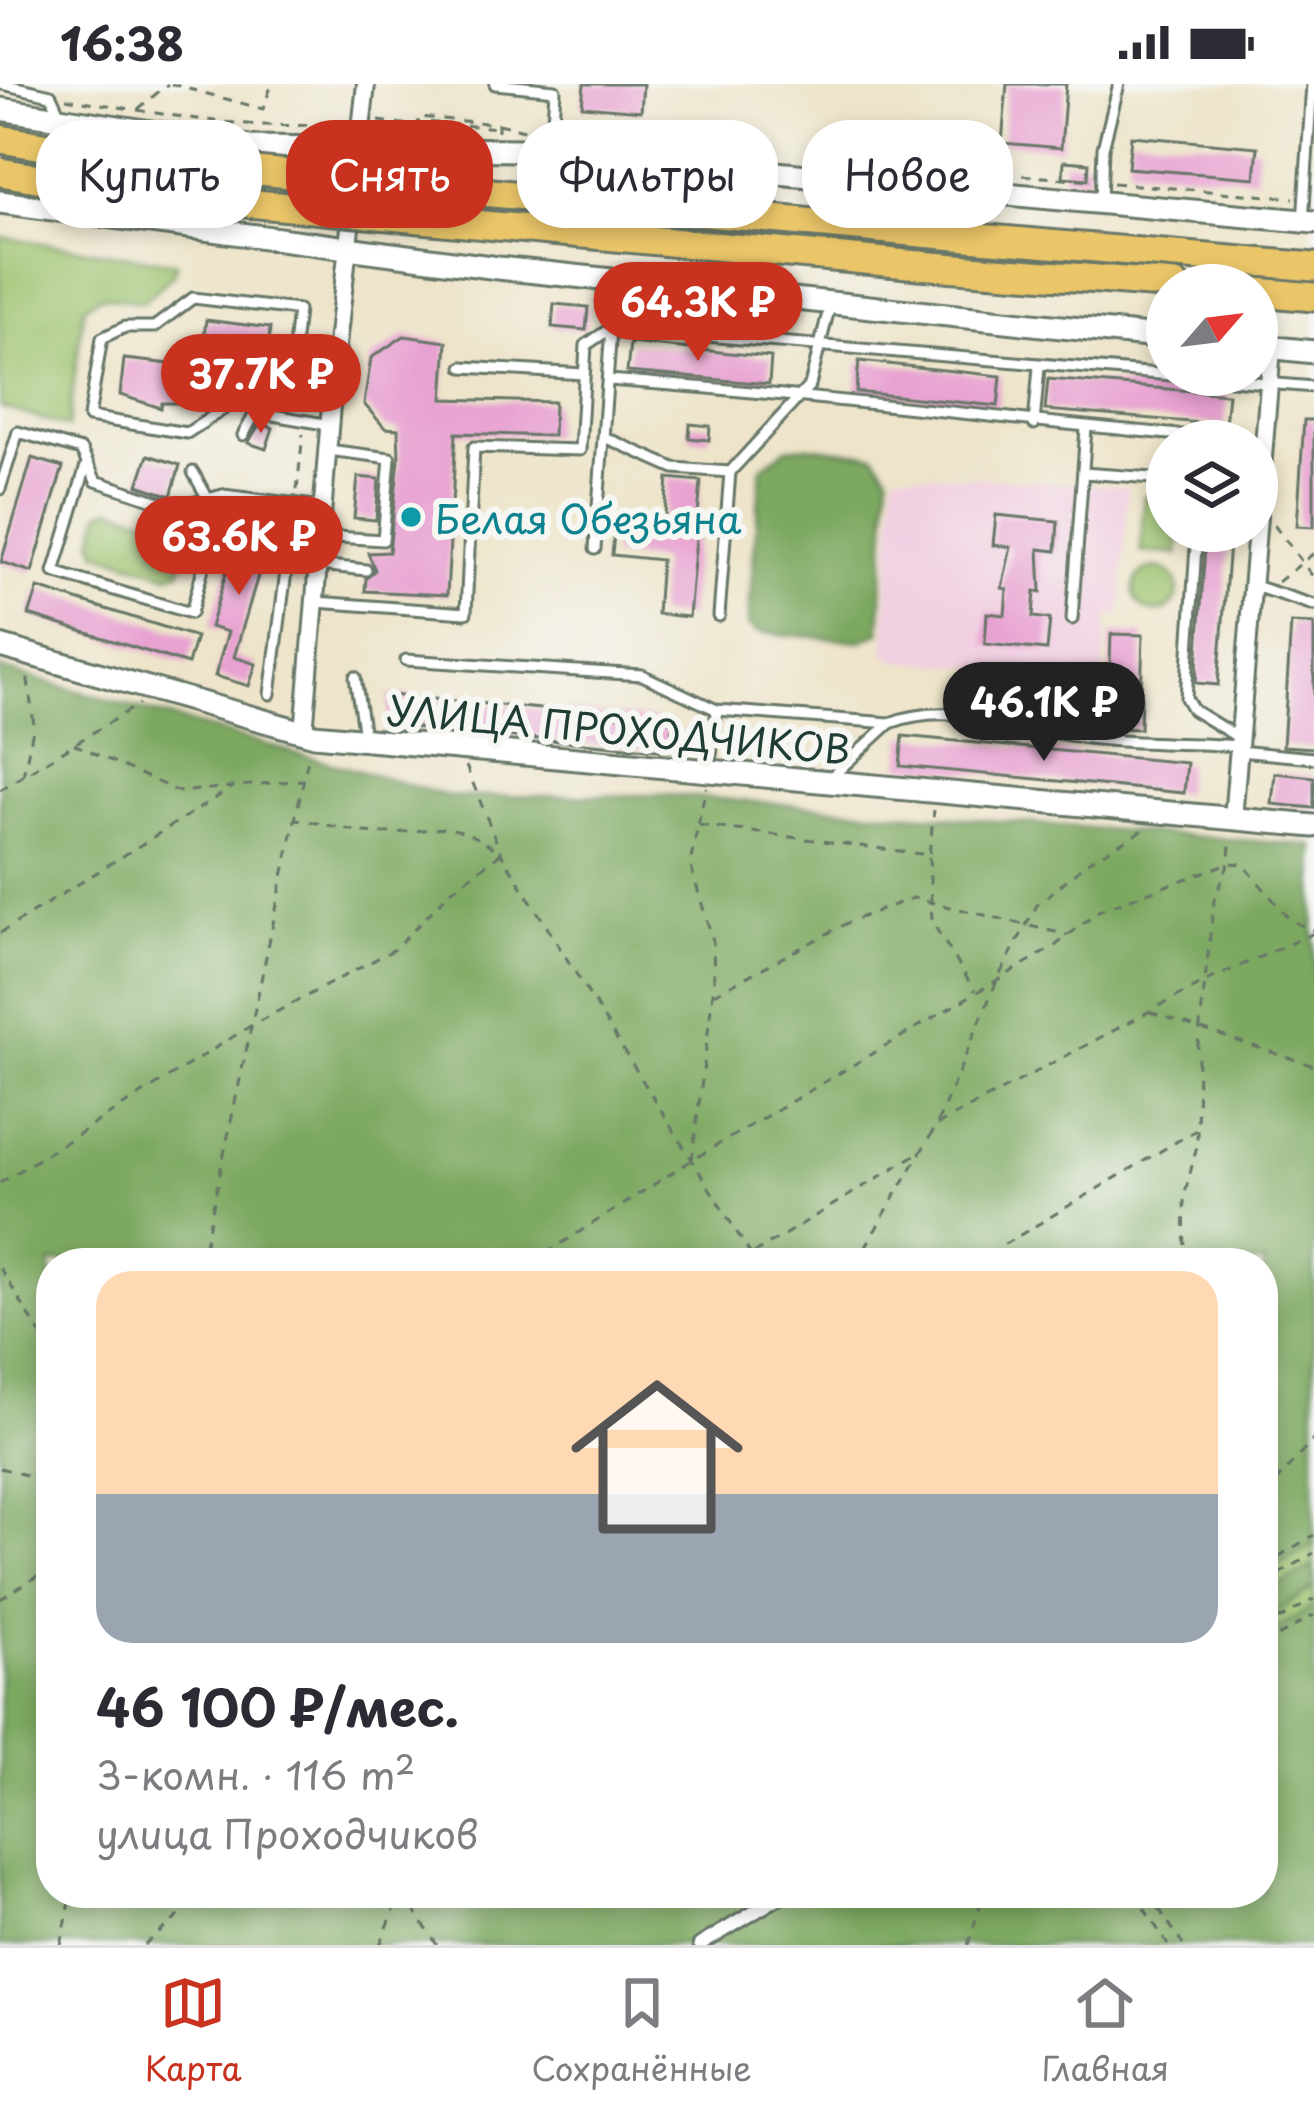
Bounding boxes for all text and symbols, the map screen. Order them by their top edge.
text: 16:38 [60,8,184,76]
chip: Купить [36,120,262,228]
chip: Снять [286,120,493,228]
chip: Фильтры [517,120,778,228]
chip: Новое [802,120,1013,228]
pin: 64.3K ₽ [587,262,809,364]
north arrow [1146,264,1278,396]
map controls [1146,264,1278,552]
text: 64.3K ₽ [621,271,776,330]
pin: 37.7K ₽ [150,334,372,436]
text: 37.7K ₽ [188,343,334,402]
button: layers [1146,420,1278,552]
place label: Белая Обезьяна [435,488,742,547]
pin: 63.6K ₽ [128,496,350,598]
marker: Белая Обезьяна [398,504,424,530]
text: 63.6K ₽ [162,505,316,564]
pin: 46.1K ₽ [933,662,1155,764]
text: 46.1K ₽ [970,671,1118,730]
street label: УЛИЦА ПРОХОДЧИКОВ [385,678,853,778]
icon: home [549,1349,765,1565]
text: 46 100 ₽/мес. [96,1667,459,1744]
text: 3-комн. · 116 m² [96,1744,415,1803]
text: улица Проходчиков [96,1803,478,1862]
tab: Карта [145,1970,242,2092]
tab: Сохранённые [531,1970,752,2092]
tab: Главная [1041,1970,1169,2092]

